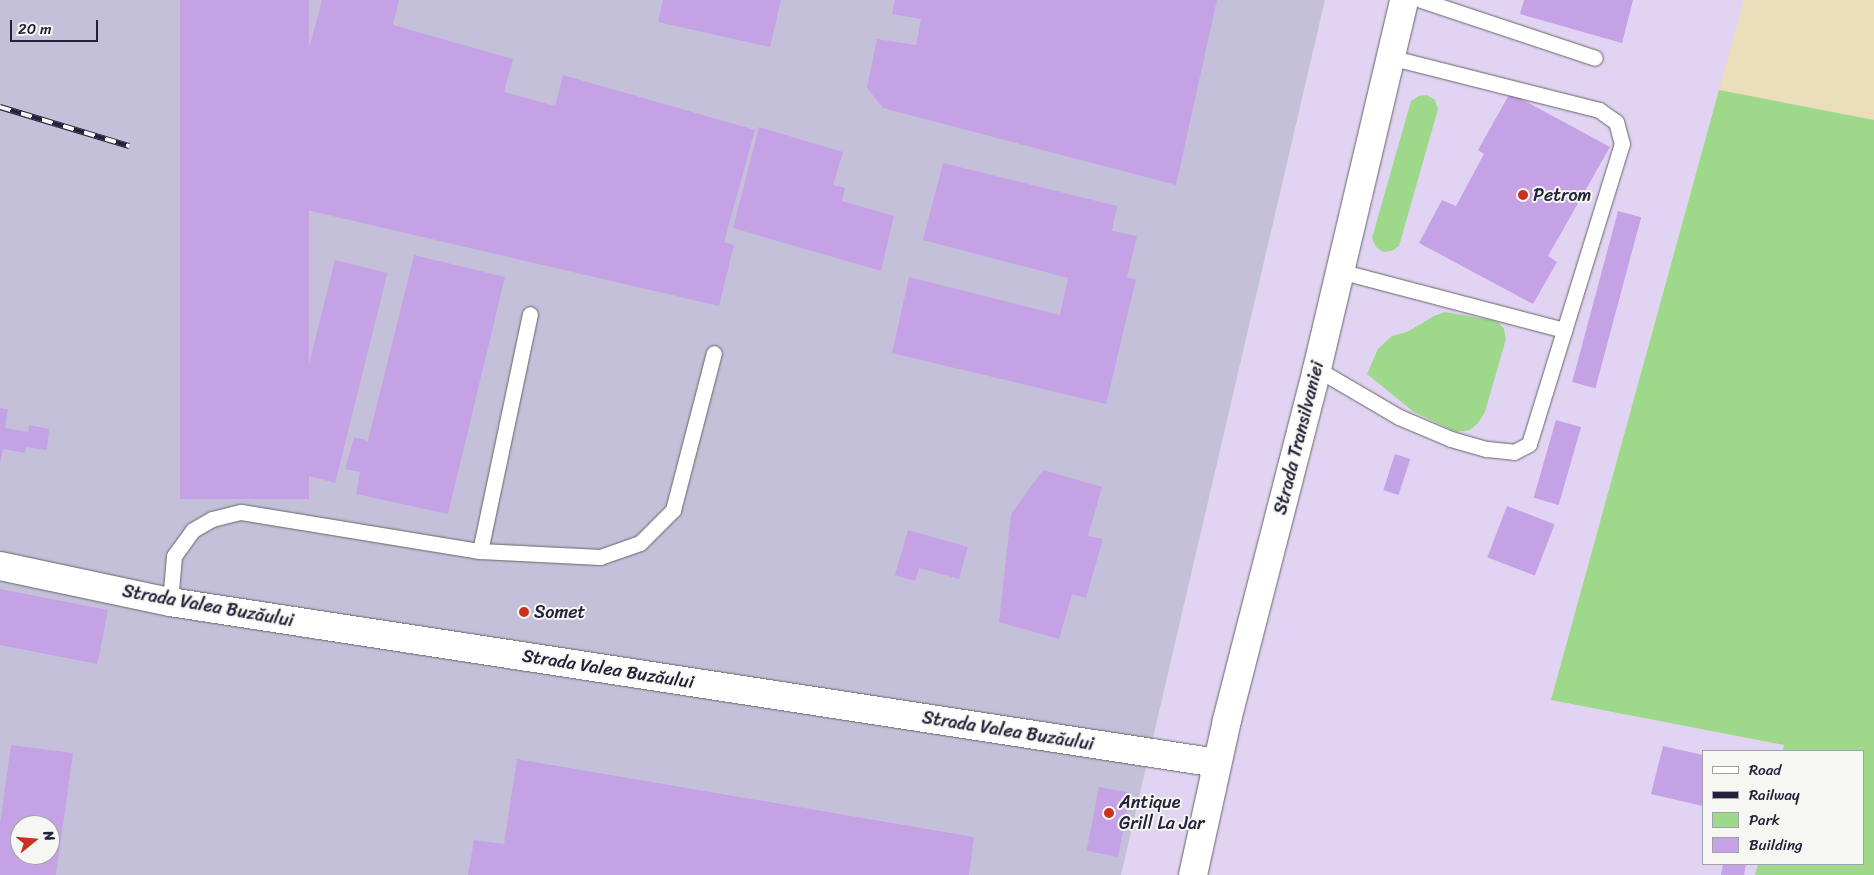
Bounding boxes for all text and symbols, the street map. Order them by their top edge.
scale bar [12,10,100,42]
text: 20 m [18,16,52,42]
place label: Petrom [1533,184,1591,206]
marker: Petrom [1517,189,1529,201]
street label: Strada Transilvaniei [1270,359,1328,517]
street label: Strada Valea Buzăului [121,580,295,632]
place label: Somet [534,601,585,623]
marker: Somet [518,606,530,618]
street label: Strada Valea Buzăului [521,645,695,693]
street label: Strada Valea Buzăului [921,707,1095,755]
legend [1702,750,1864,865]
text: Road [1749,757,1781,783]
text: Railway [1749,782,1800,808]
place label: Antique Grill La Jar [1119,792,1204,834]
marker: Antique Grill La Jar [1103,807,1115,819]
text: Park [1749,807,1780,833]
north arrow [10,815,60,865]
text: N [35,827,62,844]
text: Building [1749,832,1803,858]

